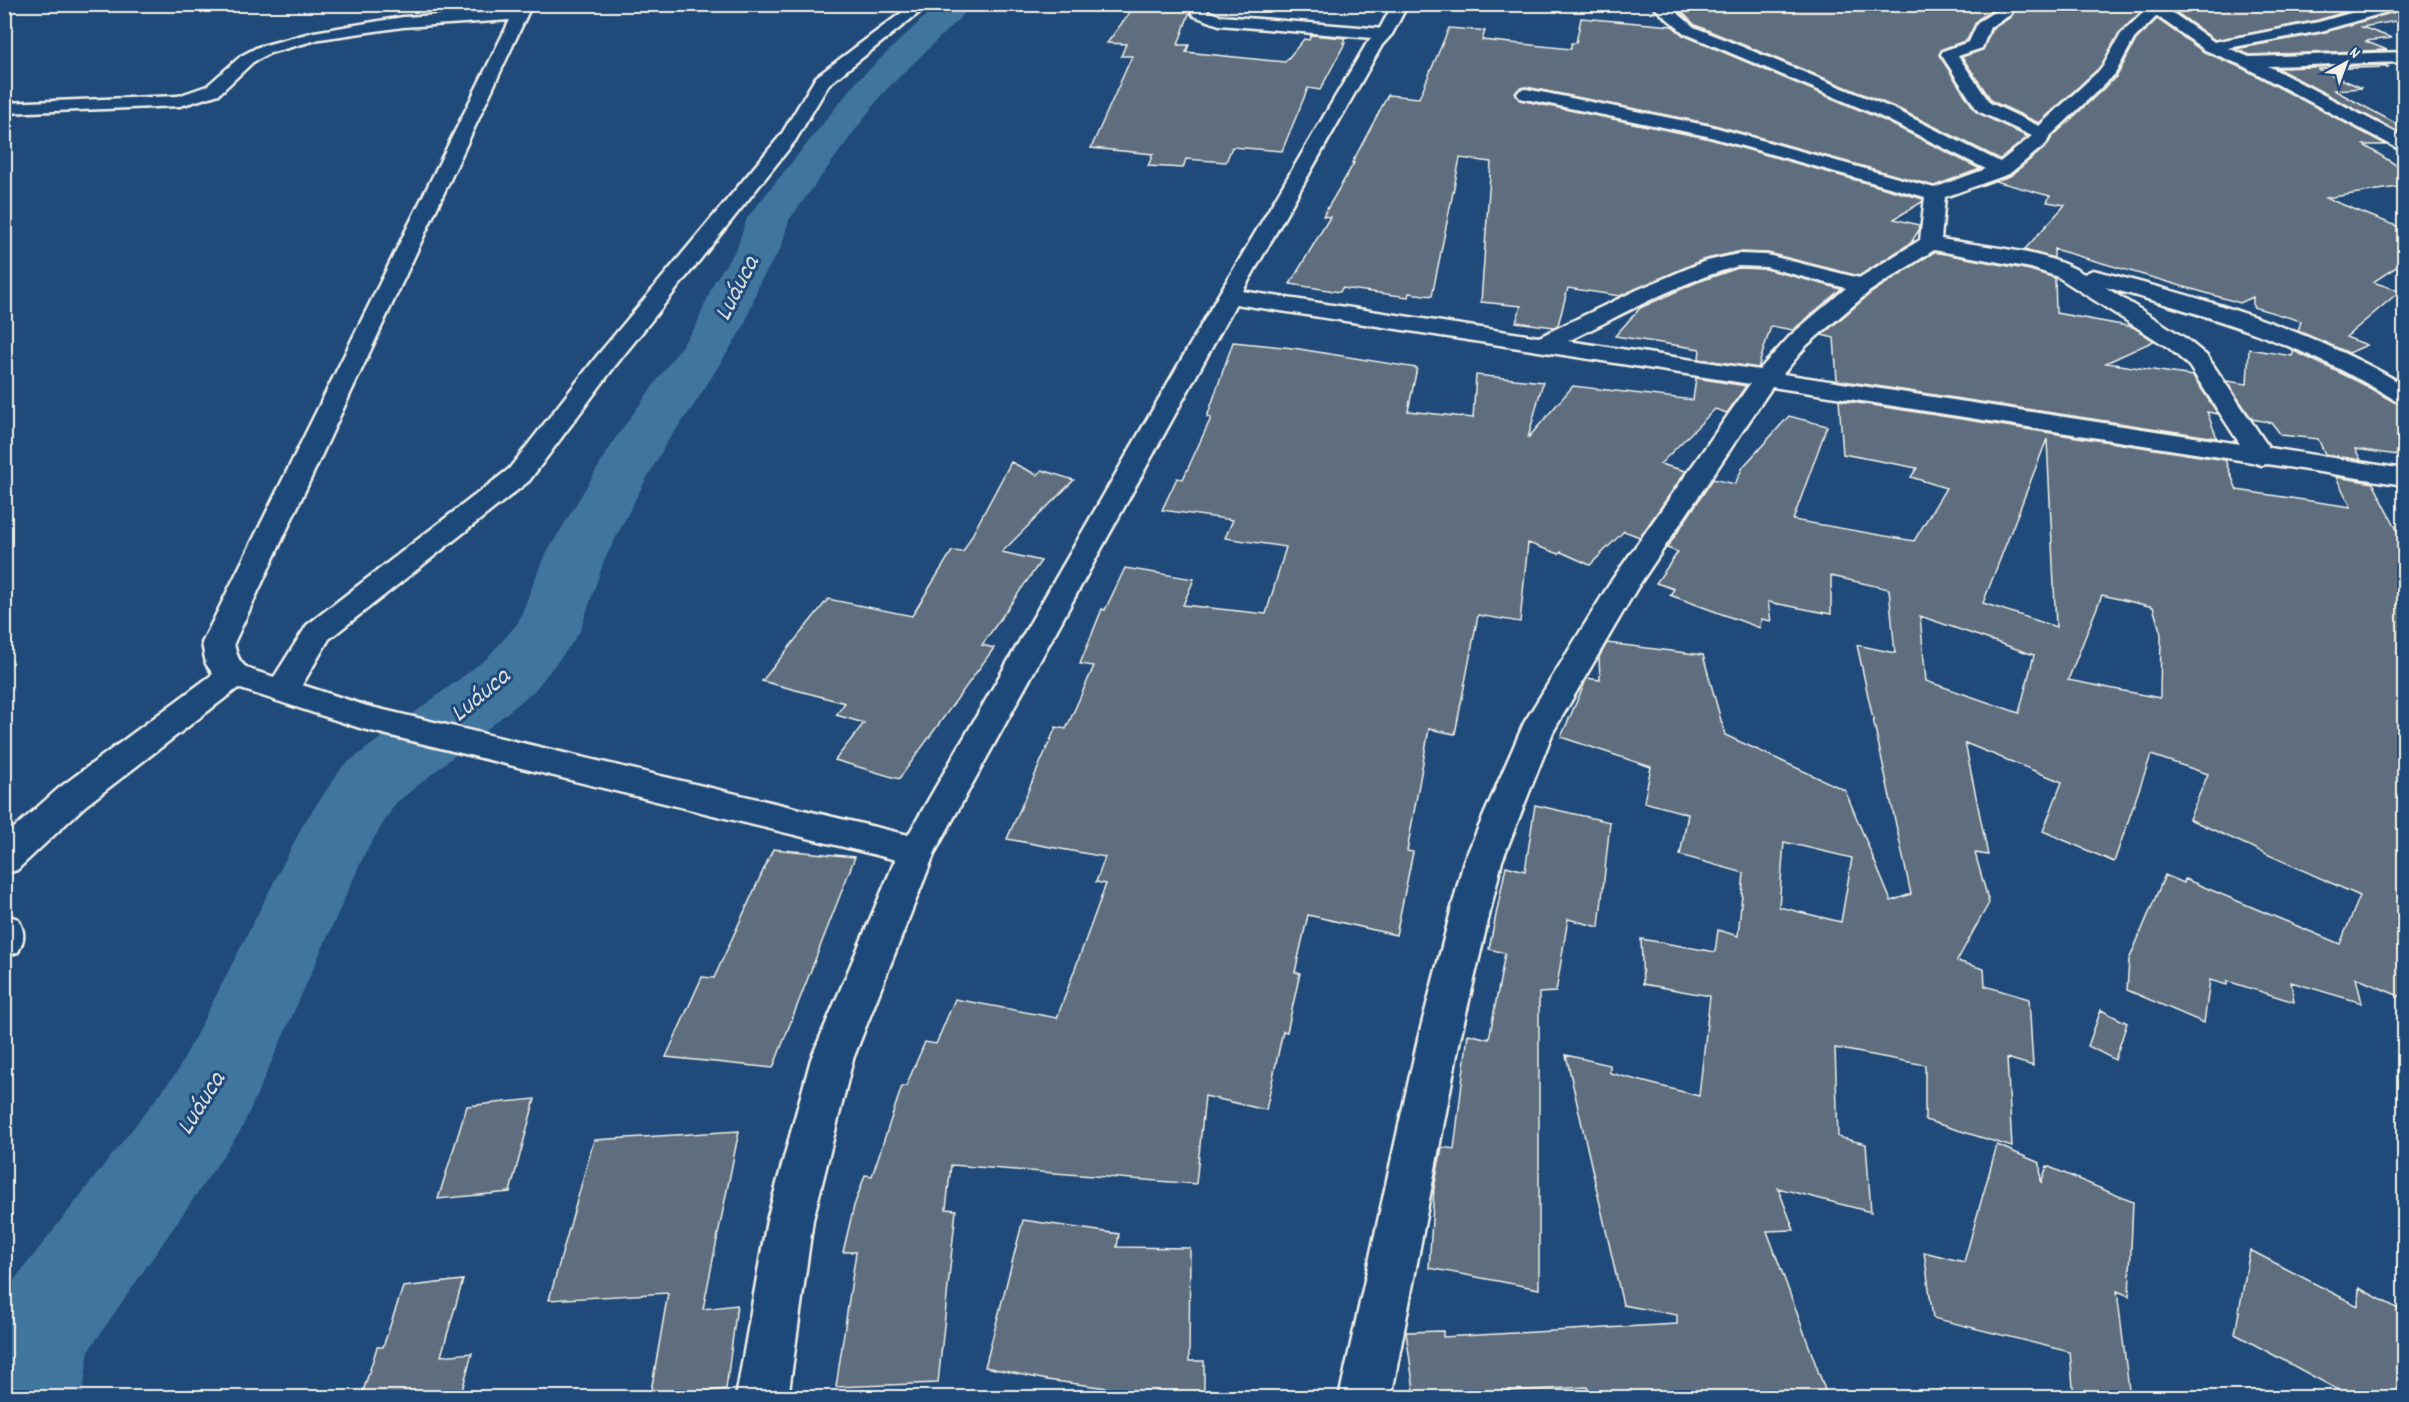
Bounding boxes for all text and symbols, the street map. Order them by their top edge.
north arrow [2316,33,2376,93]
text: N [2344,42,2365,65]
water label: Luáuca [706,248,771,328]
water label: Luáuca [443,659,521,732]
water label: Luáuca [168,1064,237,1143]

